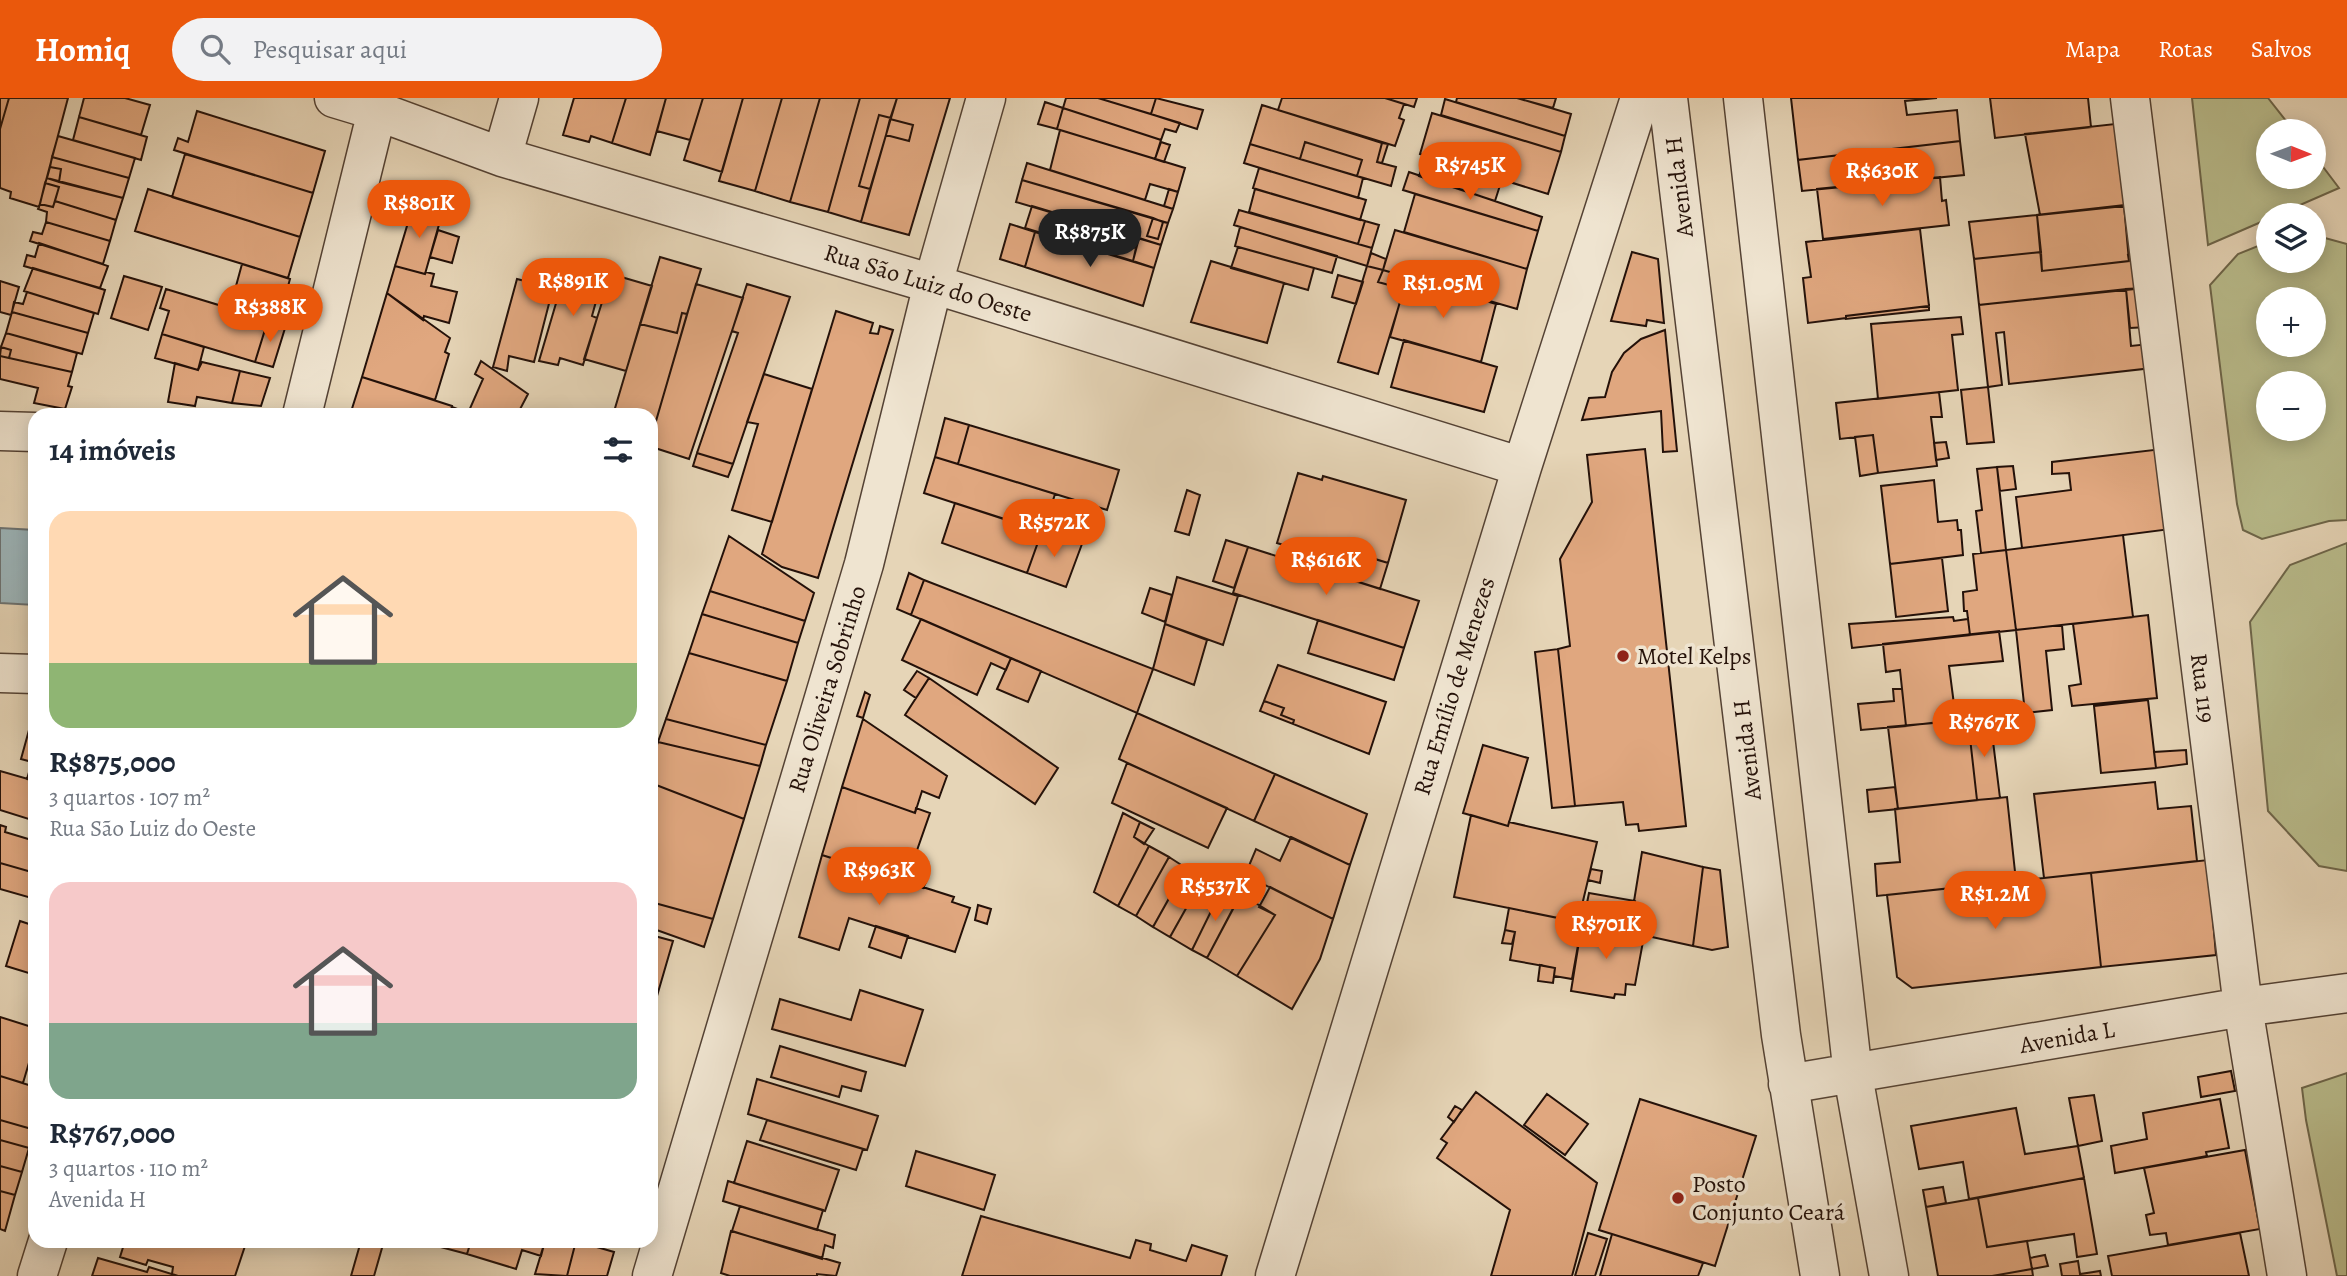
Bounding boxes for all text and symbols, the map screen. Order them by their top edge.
search box [172,18,662,81]
text: Homiq [35,27,130,72]
icon: search [196,30,234,68]
text: Pesquisar aqui [252,32,407,67]
text: Mapa [2065,33,2120,65]
text: Rotas [2158,33,2213,65]
text: Salvos [2251,33,2312,65]
north arrow [2256,119,2326,189]
map controls [2256,119,2326,441]
street label: Avenida H [1657,135,1701,240]
pin: R$745K [1413,142,1527,202]
pin: R$630K [1825,148,1939,208]
text: R$745K [1434,149,1506,180]
text: R$630K [1846,155,1918,186]
pin: R$801K [362,180,476,240]
text: R$801K [383,187,455,218]
button: layers [2256,203,2326,273]
pin: R$875K [1033,209,1147,269]
text: R$875K [1054,216,1126,247]
street label: Rua São Luiz do Oeste [820,236,1036,330]
pin: R$891K [516,258,630,318]
pin: R$1.05M [1378,260,1508,320]
text: R$891K [538,265,608,296]
text: R$1.05M [1403,267,1483,298]
pin: R$388K [213,285,327,344]
button: + [2256,287,2326,357]
text: R$388K [234,291,306,322]
button: − [2256,371,2326,441]
text: 14 imóveis [49,430,176,470]
icon: filters [599,431,637,469]
pin: R$572K [997,500,1111,559]
text: R$572K [1018,506,1090,537]
pin: R$616K [1269,538,1383,597]
text: R$616K [1291,544,1361,575]
icon: home [280,557,406,683]
street label: Rua Emílio de Menezes [1406,573,1502,799]
street label: Rua Oliveira Sobrinho [780,581,874,797]
place label: Motel Kelps [1637,640,1751,672]
marker: Motel Kelps [1615,648,1631,664]
street label: Rua 119 [2183,651,2223,725]
street label: Avenida H [1725,698,1769,803]
pin: R$767K [1927,700,2041,759]
text: R$767K [1949,706,2019,737]
text: R$875,000 [49,742,176,782]
text: 3 quartos · 107 m² [49,782,210,813]
text: Rua São Luiz do Oeste [49,813,256,844]
pin: R$963K [822,848,936,907]
text: R$963K [843,854,915,885]
pin: R$537K [1158,864,1272,923]
text: R$537K [1180,870,1250,901]
pin: R$1.2M [1938,872,2052,931]
text: R$1.2M [1960,878,2030,909]
pin: R$701K [1549,902,1663,961]
text: R$701K [1571,908,1641,939]
icon: home [280,928,406,1054]
street label: Avenida L [2016,1013,2118,1061]
text: R$767,000 [49,1113,175,1153]
text: 3 quartos · 110 m² [49,1153,208,1184]
place label: Posto Conjunto Ceará [1692,1168,1846,1228]
text: Avenida H [49,1184,146,1215]
marker: Posto Conjunto Ceará [1670,1190,1686,1206]

